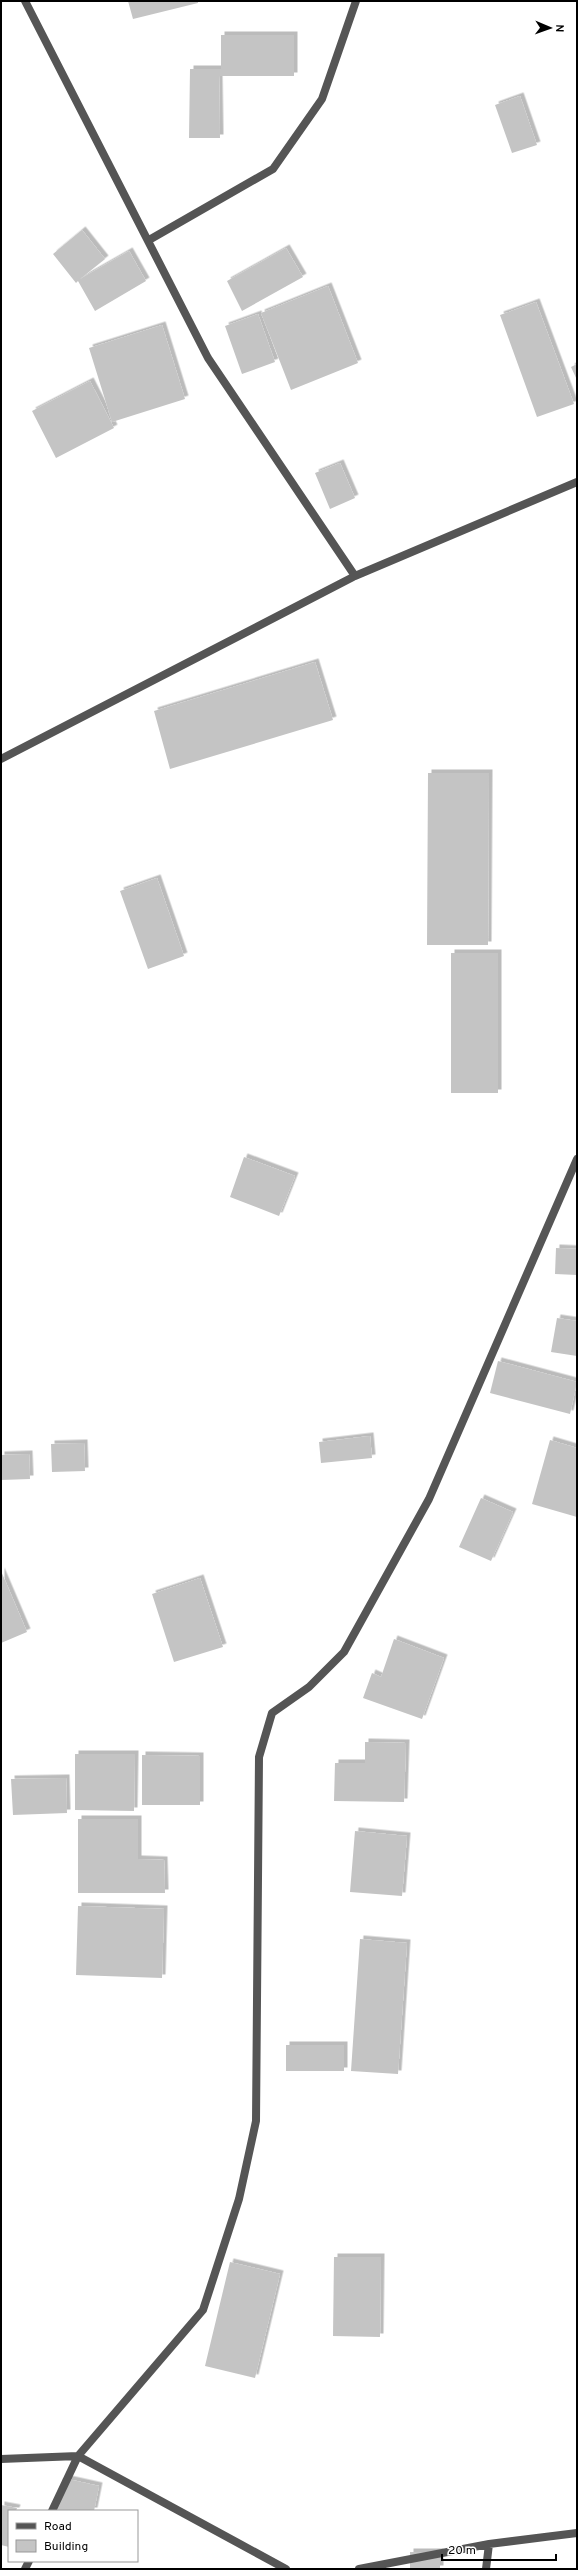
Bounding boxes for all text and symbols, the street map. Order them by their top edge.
north arrow [530,8,570,48]
text: N [552,24,566,33]
legend [8,2510,138,2562]
text: Road [44,2519,72,2535]
scale bar [442,2536,556,2562]
text: Building [44,2539,88,2555]
text: 20 m [448,2543,476,2559]

